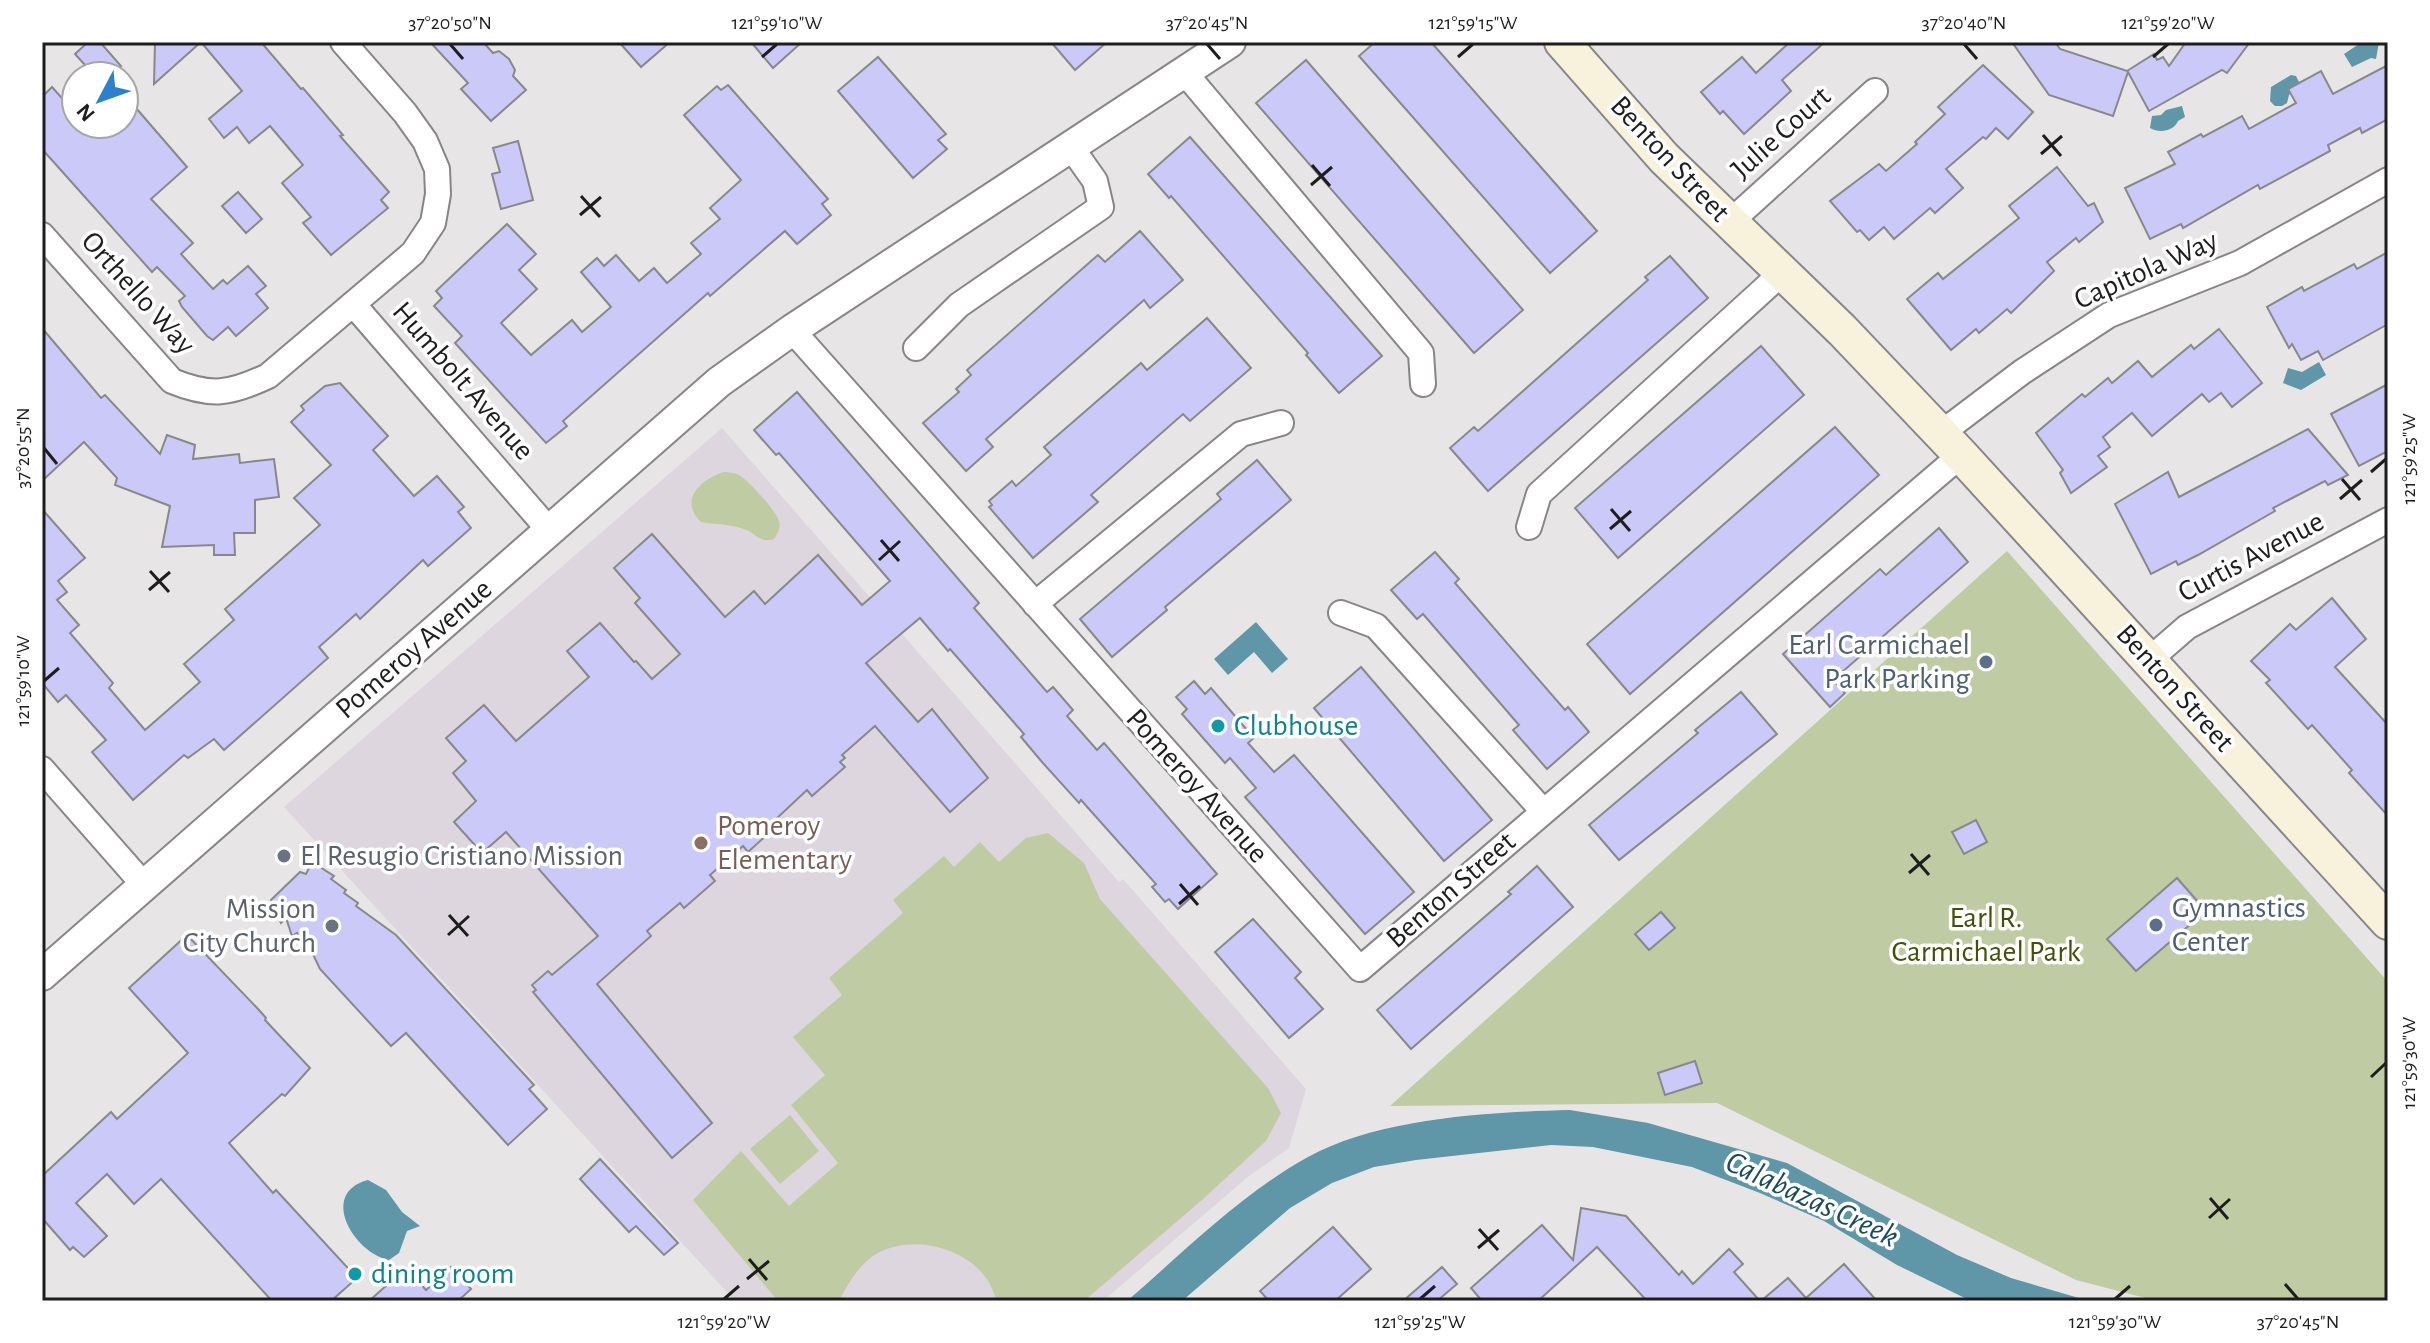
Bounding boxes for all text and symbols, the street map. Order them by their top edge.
text: 37°20'50"N [408,13,492,33]
text: 121°59'10"W [732,13,823,33]
text: 37°20'45"N [1166,13,1248,33]
text: 121°59'15"W [1429,13,1518,33]
text: 37°20'40"N [1922,13,2006,33]
text: 121°59'20"W [2121,13,2215,33]
north arrow [60,60,140,140]
street label: Julie Court [1726,81,1837,185]
street label: Benton Street [1605,90,1736,228]
text: N [72,99,99,125]
street label: Capitola Way [2070,225,2222,315]
street label: Orthello Way [75,226,201,360]
street label: Humbolt Avenue [386,296,540,466]
text: 37°20'55"N [13,407,33,489]
text: 121°59'25"W [2399,413,2419,505]
street label: Curtis Avenue [2173,506,2329,608]
street label: Pomeroy Avenue [330,573,498,725]
street label: Benton Street [2110,619,2240,758]
place label: Earl Carmichael Park Parking [1788,630,1970,694]
text: 121°59'10"W [13,635,33,726]
marker: Earl Carmichael Park Parking [1977,653,1995,671]
street label: Pomeroy Avenue [1120,703,1274,869]
place label: Clubhouse [1234,711,1358,741]
marker: Clubhouse [1209,717,1227,735]
place label: Pomeroy Elementary [717,811,852,875]
street label: Benton Street [1381,826,1521,954]
marker: Pomeroy Elementary [692,834,710,852]
place label: El Resugio Cristiano Mission [300,841,623,871]
marker: El Resugio Cristiano Mission [275,847,293,865]
place label: Gymnastics Center [2172,893,2306,957]
place label: Mission City Church [183,894,316,958]
park label: Earl R. Carmichael Park [1891,903,2081,967]
marker: Gymnastics Center [2147,916,2165,934]
marker: Mission City Church [323,917,341,935]
text: 121°59'30"W [2399,1017,2419,1109]
water label: Calabazas Creek [1721,1145,1903,1253]
place label: dining room [371,1259,514,1289]
marker: dining room [346,1265,364,1283]
text: 121°59'20"W [677,1312,771,1332]
text: 121°59'25"W [1375,1312,1466,1332]
text: 121°59'30"W [2069,1312,2161,1332]
text: 37°20'45"N [2257,1312,2339,1332]

